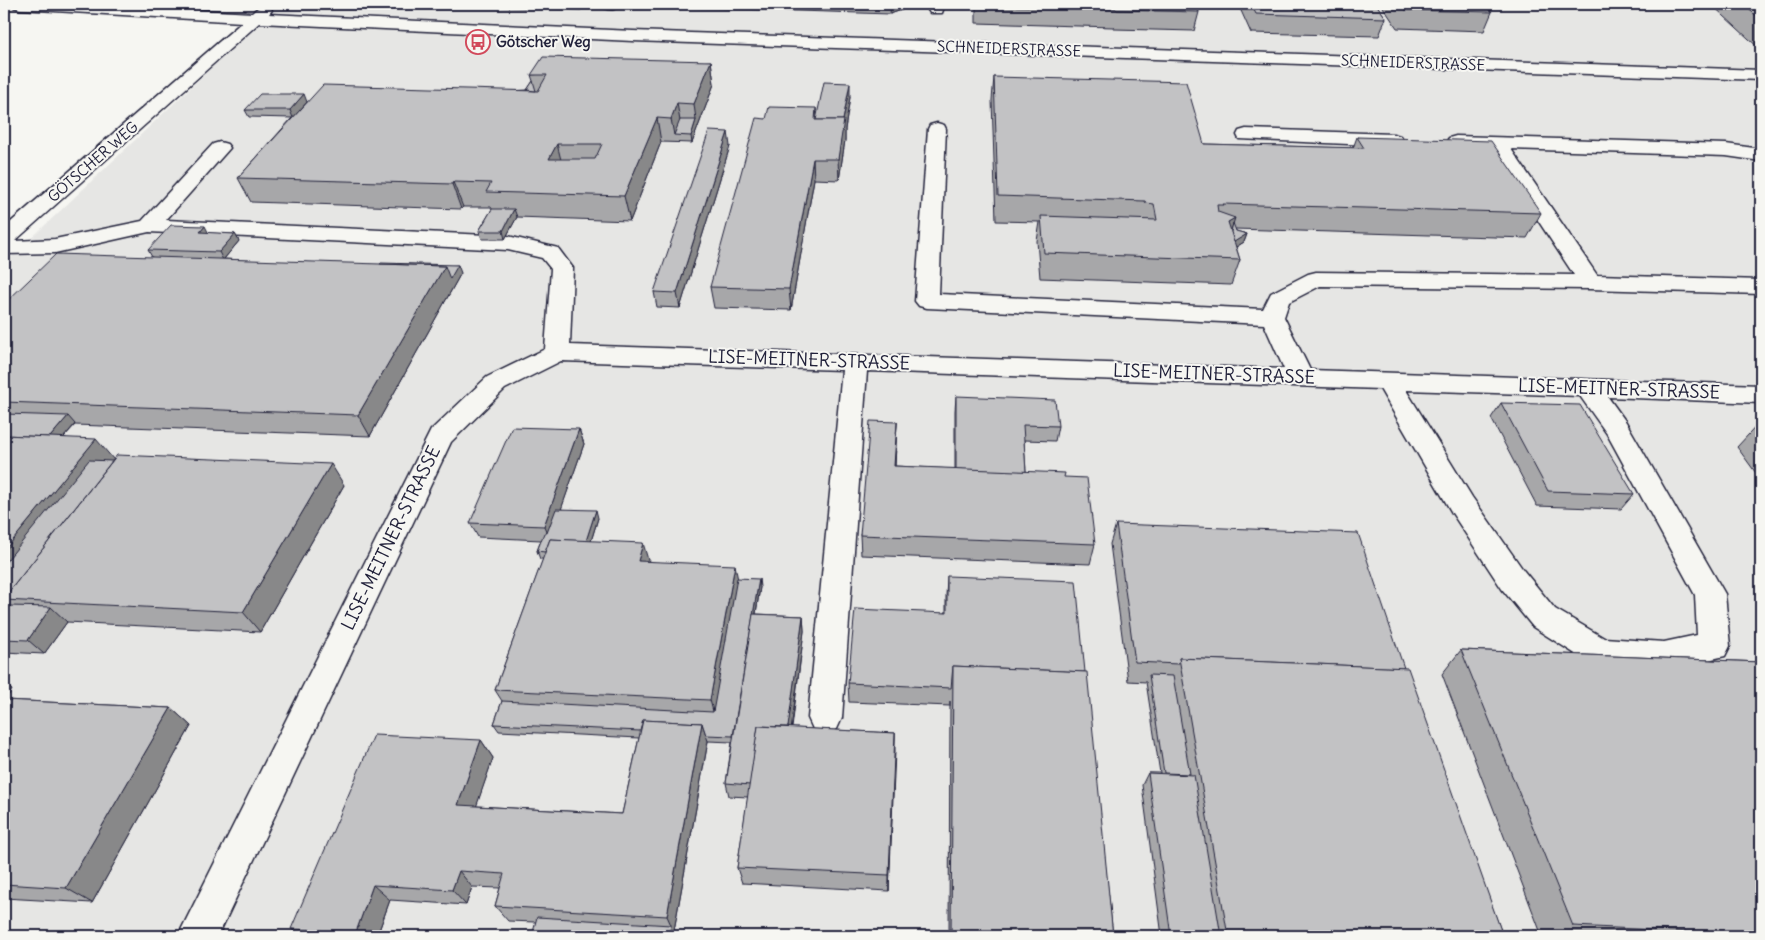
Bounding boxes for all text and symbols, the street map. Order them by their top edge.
bus stop icon: Götscher Weg [465,29,491,55]
place label: Götscher Weg [496,32,591,52]
street label: SCHNEIDERSTRASSE [937,36,1082,61]
street label: SCHNEIDERSTRASSE [1341,50,1486,75]
street label: GÖTSCHER WEG [44,117,142,206]
street label: LISE-MEITNER-STRASSE [708,344,910,375]
street label: LISE-MEITNER-STRASSE [1113,358,1315,389]
street label: LISE-MEITNER-STRASSE [1518,373,1720,404]
street label: LISE-MEITNER-STRASSE [336,442,445,634]

